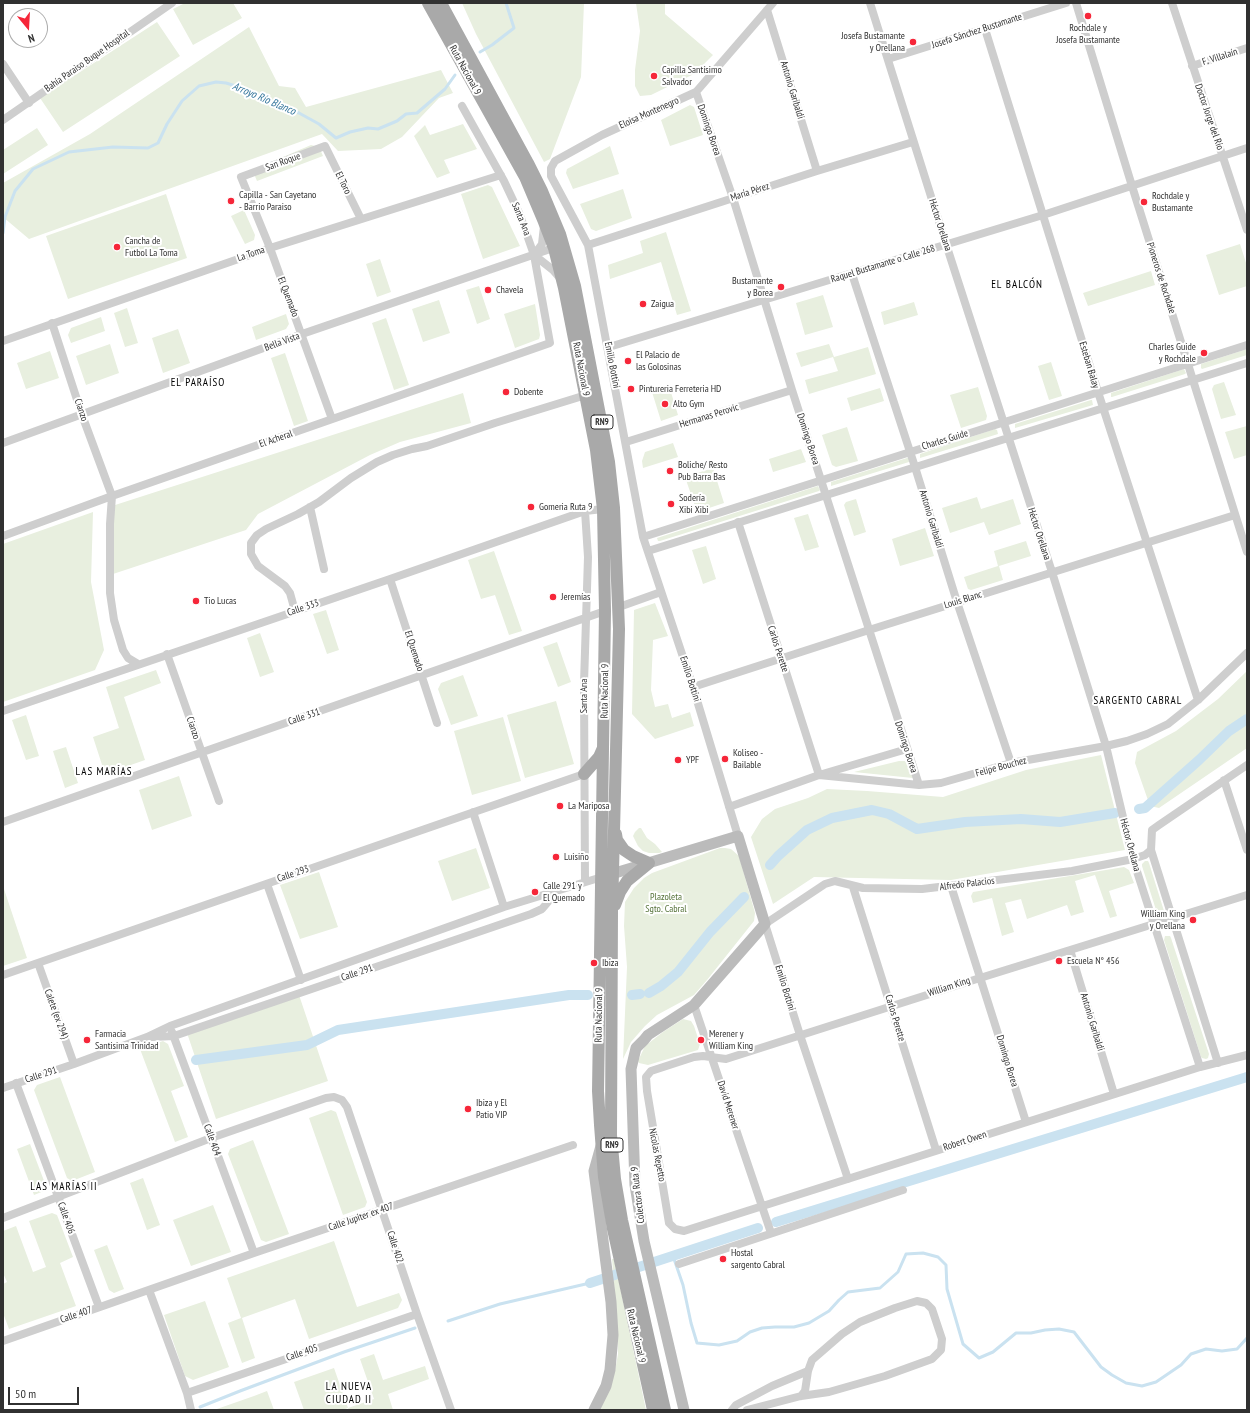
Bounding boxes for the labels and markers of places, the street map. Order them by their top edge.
marker: Rochdale y Josefa Bustamante [1083,11,1093,21]
place label: Rochdale y Josefa Bustamante [1056,22,1120,46]
place label: Josefa Bustamante y Orellana [841,30,905,54]
marker: Josefa Bustamante y Orellana [908,37,918,47]
place label: Capilla Santísimo Salvador [662,64,722,88]
marker: Capilla Santísimo Salvador [649,71,659,81]
place label: Capilla - San Cayetano - Barrio Paraiso [239,189,316,212]
place label: Rochdale y Bustamante [1152,190,1193,214]
marker: Capilla - San Cayetano - Barrio Paraiso [226,196,236,206]
marker: Rochdale y Bustamante [1139,197,1149,207]
place label: Cancha de Futbol La Toma [125,235,178,258]
marker: Cancha de Futbol La Toma [112,242,122,252]
place label: Bustamante y Borea [732,275,773,298]
marker: Bustamante y Borea [776,282,786,292]
place label: Chavela [496,284,523,296]
marker: Chavela [483,285,493,295]
place label: Zaigua [651,298,674,310]
marker: Zaigua [638,299,648,309]
place label: Charles Guide y Rochdale [1148,341,1196,364]
marker: Charles Guide y Rochdale [1199,348,1209,358]
place label: El Palacio de las Golosinas [636,349,681,372]
marker: El Palacio de las Golosinas [623,356,633,366]
place label: Pintureria Ferreteria HD [639,383,721,395]
marker: Pintureria Ferreteria HD [626,384,636,394]
place label: Dobente [514,386,543,398]
marker: Dobente [501,387,511,397]
place label: Alto Gym [673,398,704,410]
marker: Alto Gym [660,399,670,409]
place label: Boliche/ Resto Pub Barra Bas [678,459,728,482]
marker: Boliche/ Resto Pub Barra Bas [665,466,675,476]
place label: Sodería Xibi Xibi [679,492,708,516]
marker: Sodería Xibi Xibi [666,499,676,509]
place label: Gomeria Ruta 9 [539,501,592,513]
marker: Gomeria Ruta 9 [526,502,536,512]
place label: Jeremías [561,591,590,603]
marker: Jeremías [548,592,558,602]
place label: Tio Lucas [204,595,236,607]
marker: Tio Lucas [191,596,201,606]
place label: Koliseo - Bailable [733,747,763,770]
place label: YPF [686,754,699,766]
marker: Koliseo - Bailable [720,754,730,764]
marker: YPF [673,755,683,765]
place label: La Mariposa [568,800,609,812]
marker: La Mariposa [555,801,565,811]
place label: Luisiño [564,851,589,863]
marker: Luisiño [551,852,561,862]
place label: Calle 291 y El Quemado [543,880,585,904]
marker: Calle 291 y El Quemado [530,887,540,897]
place label: William King y Orellana [1141,908,1185,932]
marker: William King y Orellana [1188,915,1198,925]
place label: Escuela N° 456 [1067,955,1120,967]
marker: Escuela N° 456 [1054,956,1064,966]
place label: Ibiza [602,957,618,969]
marker: Ibiza [589,958,599,968]
place label: Farmacia Santisima Trinidad [95,1028,159,1052]
place label: Merener y William King [709,1028,753,1052]
marker: Farmacia Santisima Trinidad [82,1035,92,1045]
marker: Merener y William King [696,1035,706,1045]
place label: Ibiza y El Patio VIP [476,1097,507,1120]
marker: Ibiza y El Patio VIP [463,1104,473,1114]
place label: Hostal sargento Cabral [731,1247,785,1270]
marker: Hostal sargento Cabral [718,1254,728,1264]

